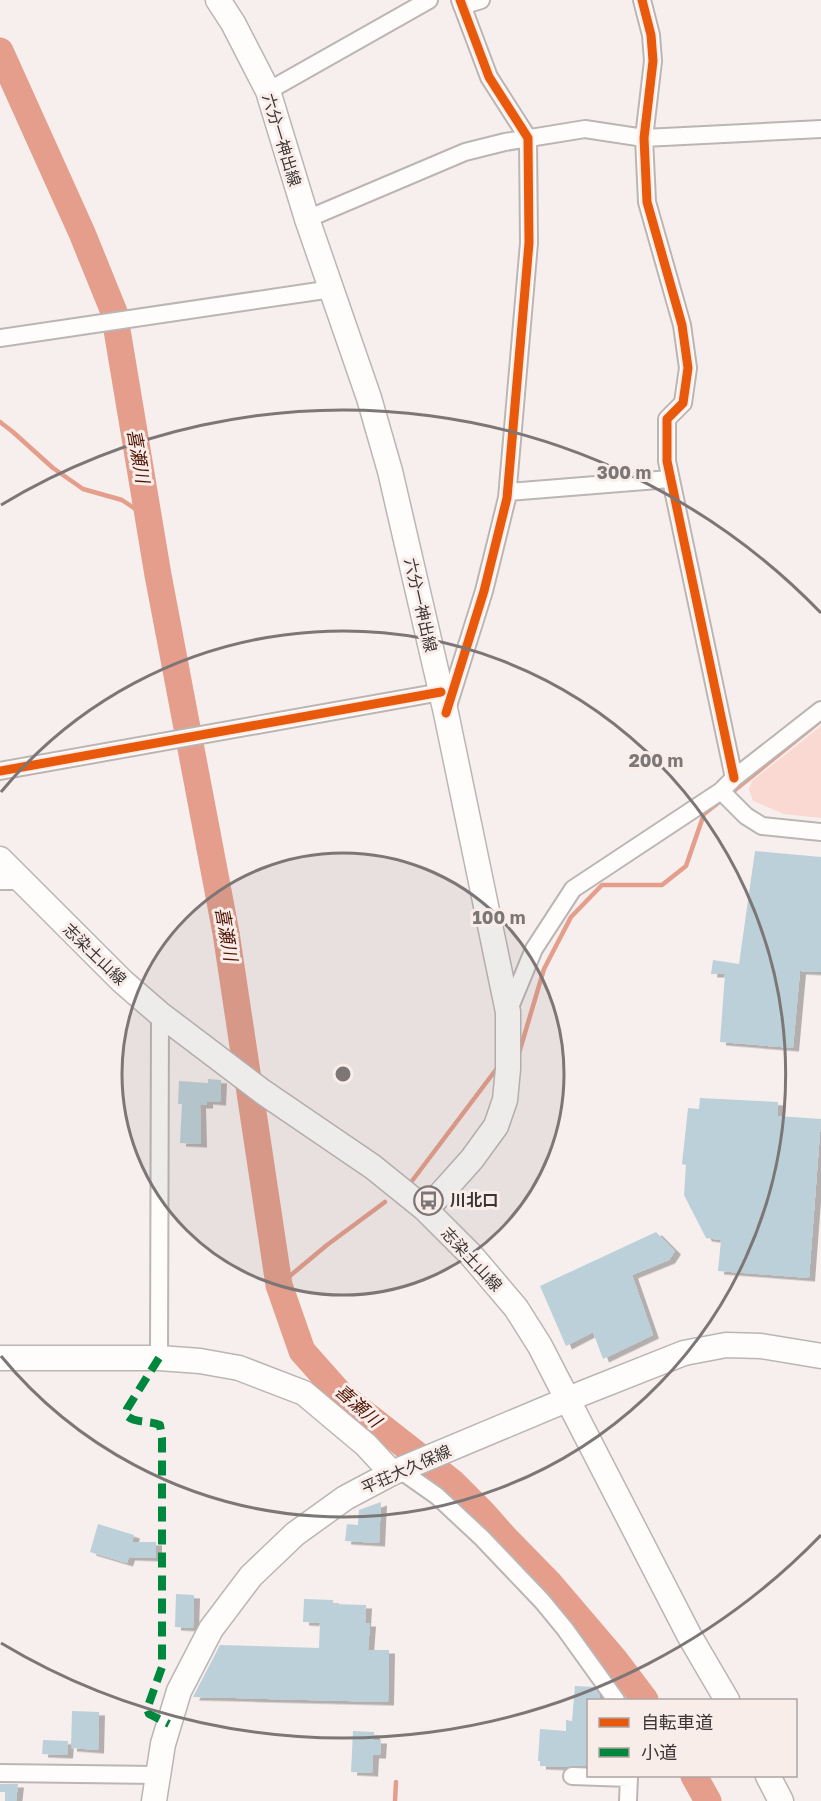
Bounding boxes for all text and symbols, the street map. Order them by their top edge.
street label: 六分一神出線 [258,91,306,189]
water label: 喜瀬川 [123,427,155,486]
text: 300 m [597,461,651,483]
street label: 六分一神出線 [400,556,442,654]
text: 200 m [629,749,683,771]
water label: 喜瀬川 [211,905,243,964]
text: 100 m [473,906,525,928]
street label: 志染土山線 [59,919,131,989]
centre of rings [333,1064,353,1084]
bus stop icon: 川北口 [413,1184,445,1216]
place label: 川北口 [450,1190,498,1210]
street label: 志染土山線 [437,1223,507,1295]
water label: 喜瀬川 [331,1379,388,1433]
street label: 平荘大久保線 [358,1440,454,1498]
legend [587,1699,797,1777]
text: 自転車道 [641,1711,713,1733]
text: 小道 [641,1741,677,1763]

